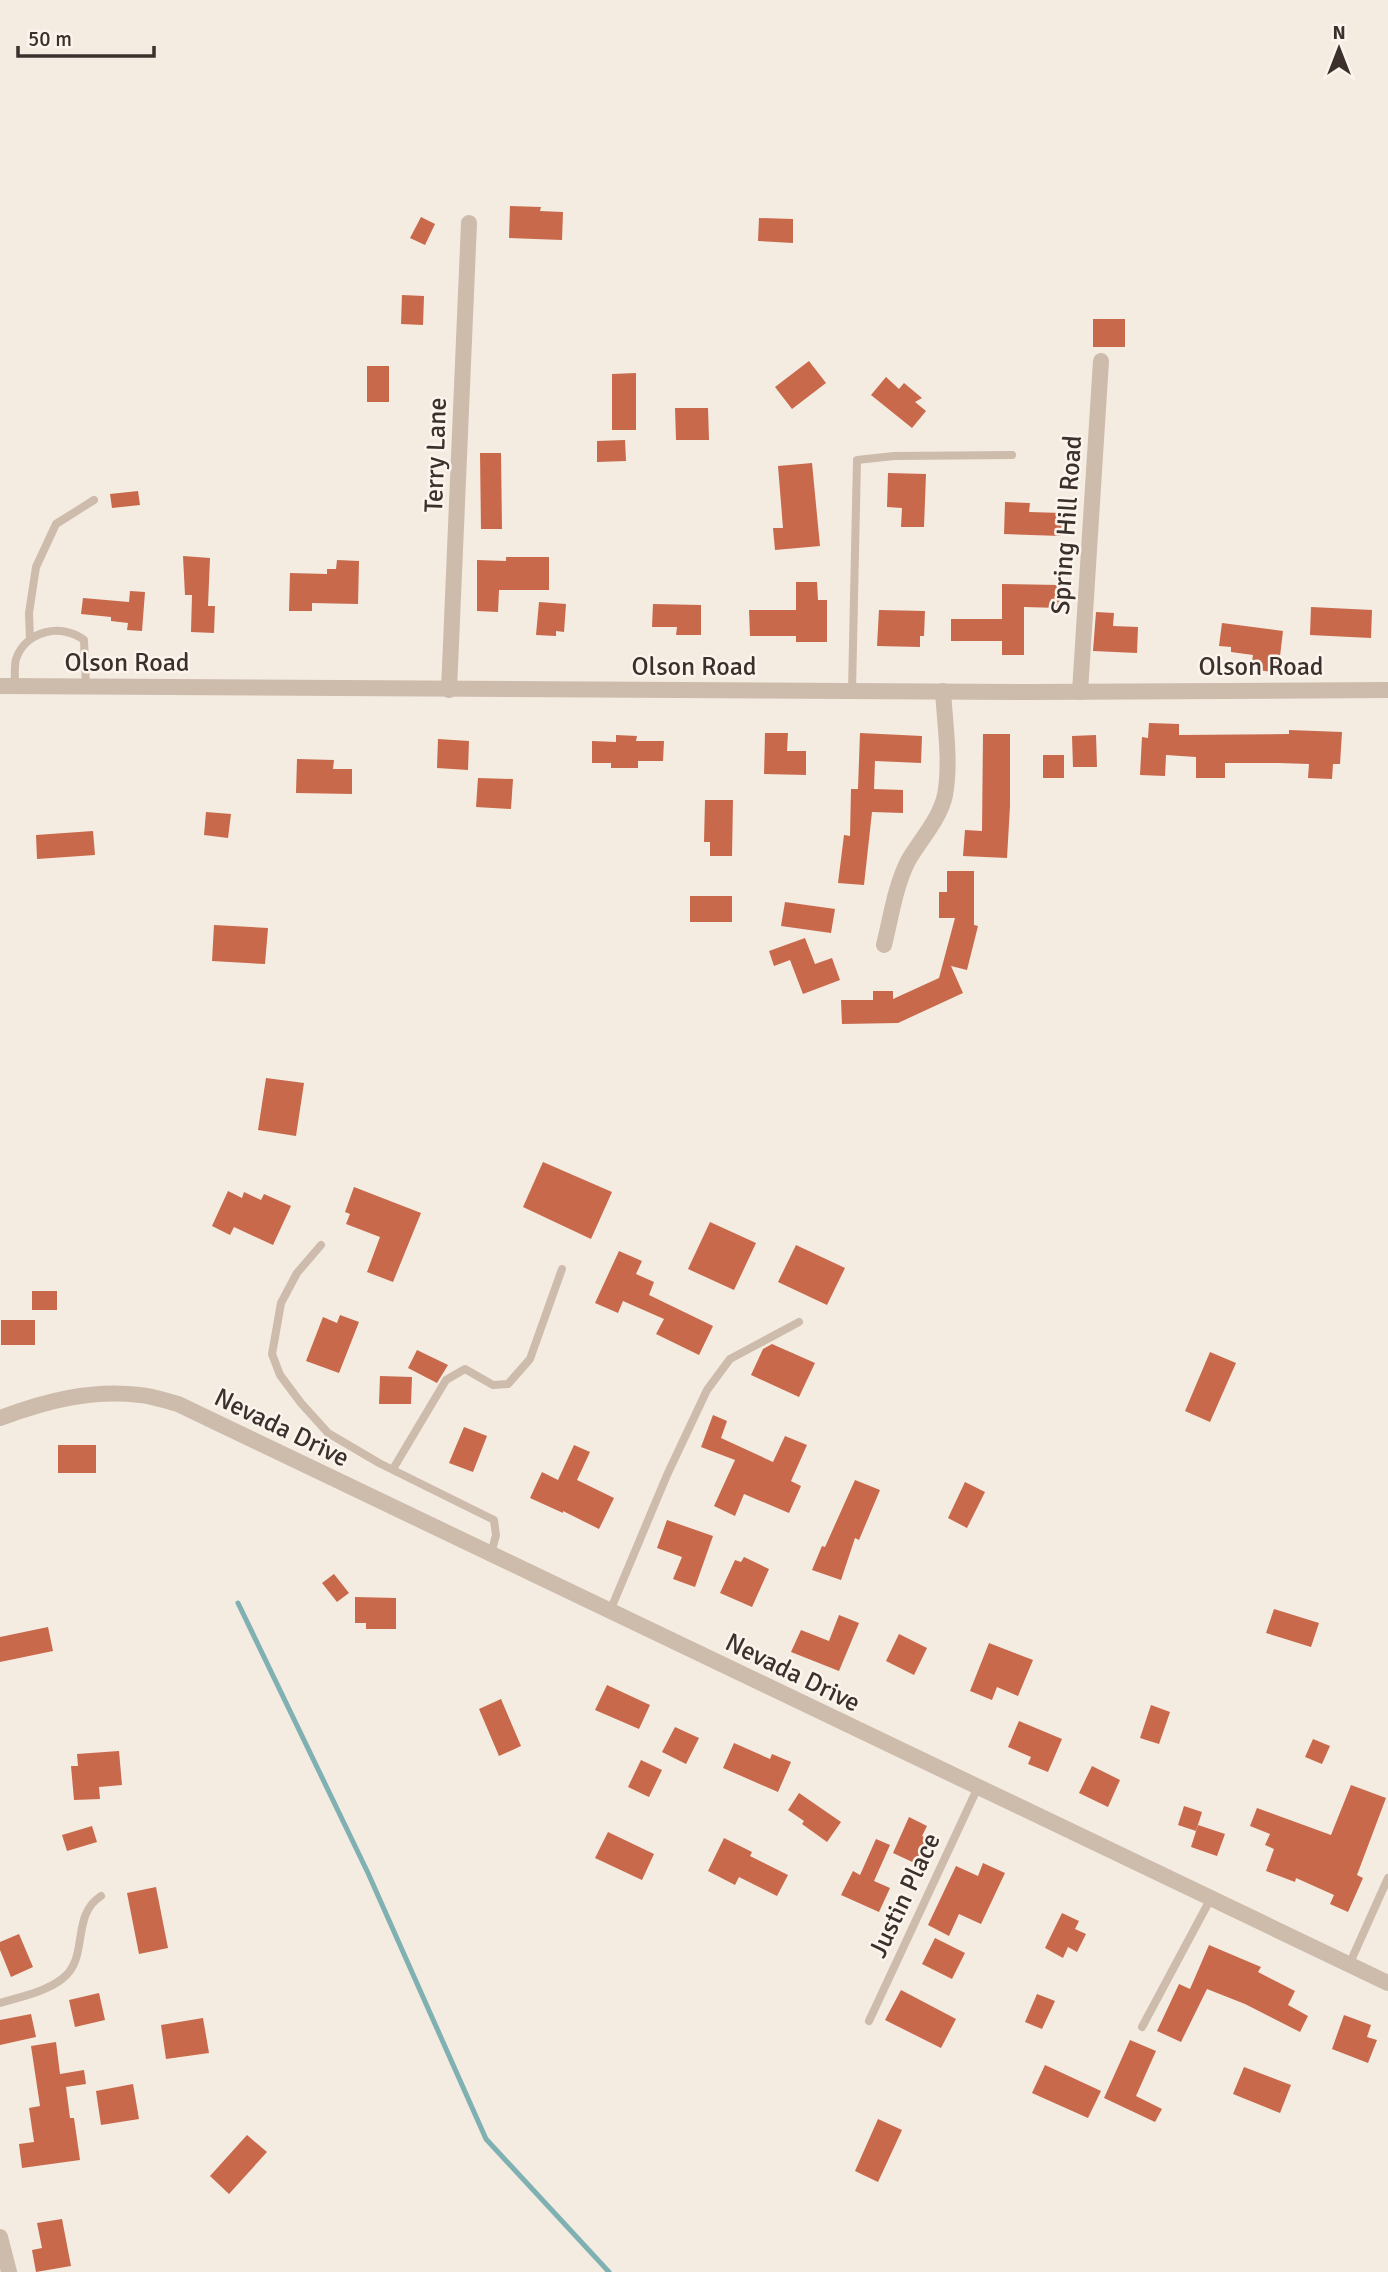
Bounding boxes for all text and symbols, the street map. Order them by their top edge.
scale bar [18,14,154,58]
north arrow [1304,14,1374,84]
text: N [1332,21,1346,45]
text: 50 m [28,26,72,52]
street label: Terry Lane [418,397,454,513]
street label: Spring Hill Road [1045,434,1089,616]
street label: Olson Road [64,647,190,679]
street label: Olson Road [631,651,757,683]
street label: Olson Road [1198,651,1324,683]
street label: Nevada Drive [209,1381,354,1474]
street label: Nevada Drive [720,1626,865,1719]
street label: Justin Place [862,1828,948,1963]

